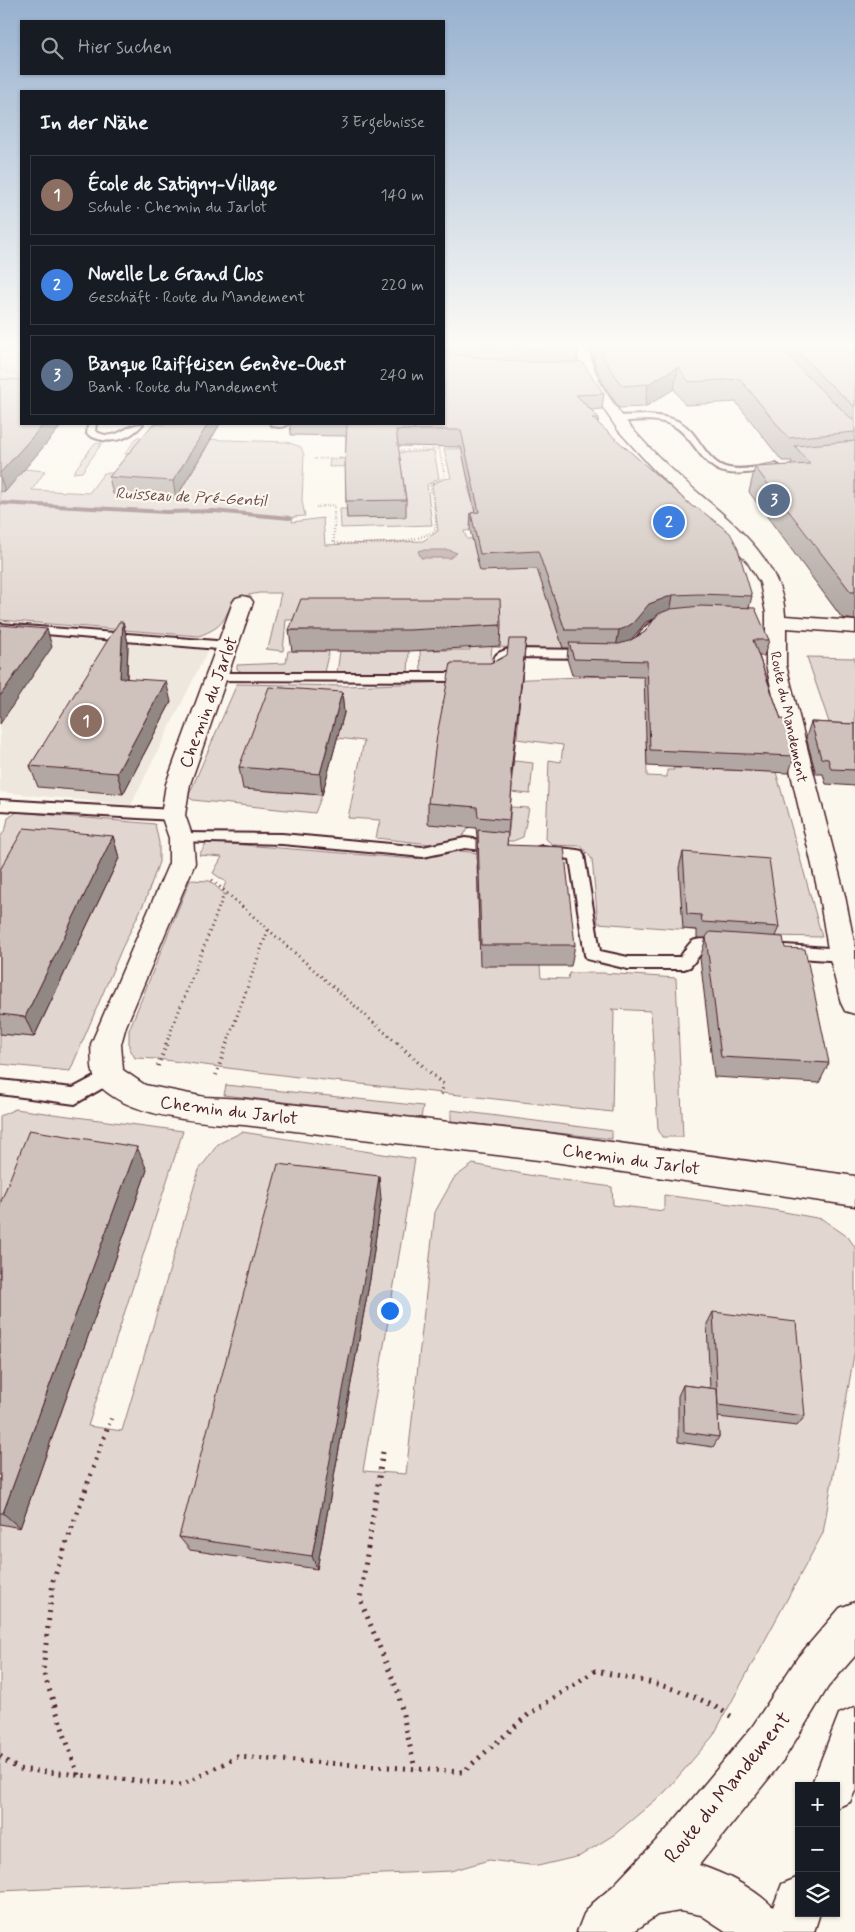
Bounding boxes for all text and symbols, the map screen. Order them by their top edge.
search box [20,20,445,75]
icon: search [38,34,66,62]
text: Hier suchen [78,35,172,60]
text: In der Nähe [40,109,148,137]
text: 3 Ergebnisse [341,112,425,133]
text: École de Satigny-Village [88,172,277,197]
text: 1 [53,185,61,206]
text: 140 m [380,185,424,206]
text: Schule · Chemin du Jarlot [88,197,267,218]
text: Novelle Le Grand Clos [88,262,263,287]
text: 2 [53,275,61,296]
text: 220 m [381,275,424,296]
text: Geschäft · Route du Mandement [88,287,305,308]
text: Banque Raiffeisen Genève-Ouest [88,352,346,377]
text: 3 [53,365,61,386]
text: 240 m [380,365,424,386]
text: Bank · Route du Mandement [88,377,278,398]
pin: 3 [758,481,790,519]
water label: Ruisseau de Pré-Gentil [115,483,268,512]
pin: 2 [653,503,685,541]
street label: Chemin du Jarlot [174,633,244,772]
street label: Route du Mandement [764,650,812,785]
pin: 1 [70,702,102,740]
street label: Chemin du Jarlot [159,1091,299,1131]
street label: Chemin du Jarlot [561,1138,701,1182]
your location [377,1298,403,1324]
street label: Route du Mandement [658,1706,798,1869]
map controls [795,1782,840,1917]
button: + [795,1782,840,1827]
button: − [795,1827,840,1872]
button: layers [795,1872,840,1917]

